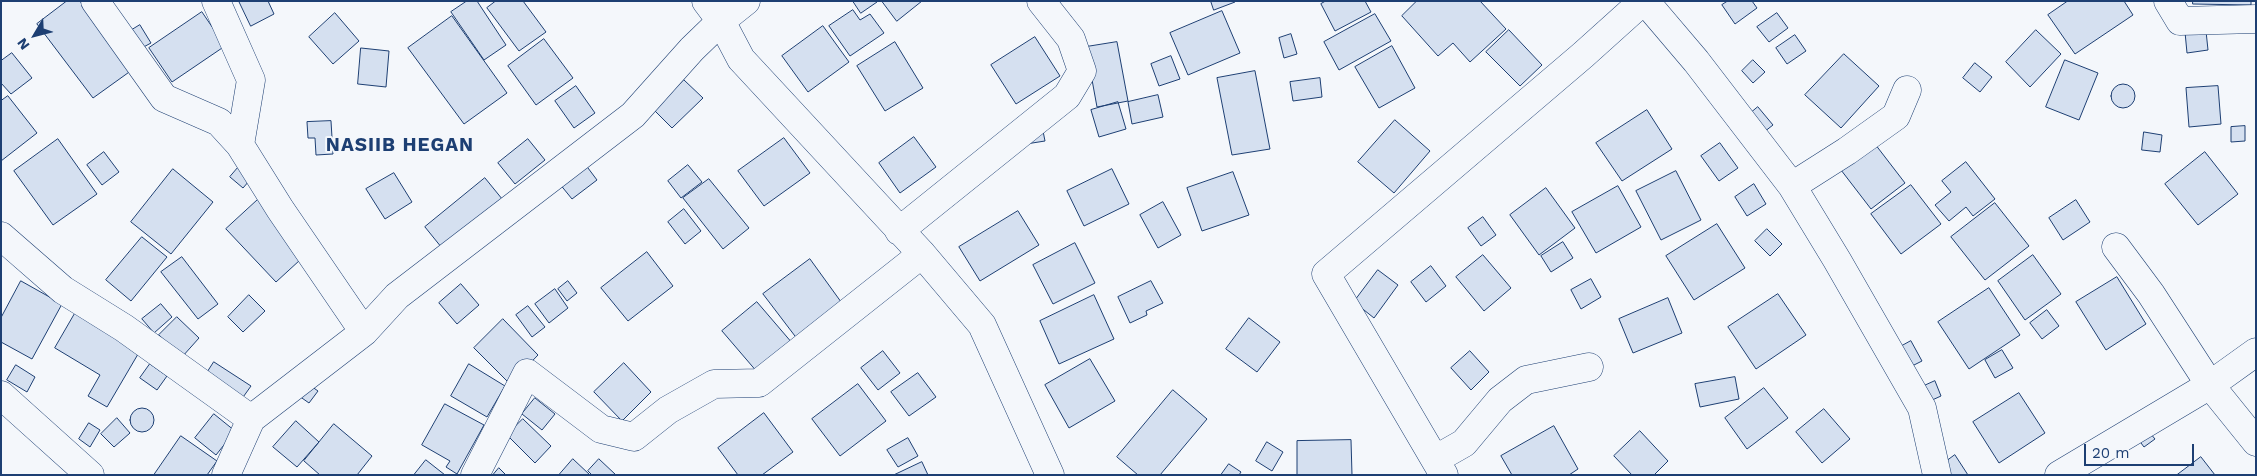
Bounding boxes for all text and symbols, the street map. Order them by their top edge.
north arrow [10,10,60,60]
text: N [14,35,33,53]
district label: NASIIB HEGAN [324,134,476,156]
scale bar [2087,434,2197,466]
text: 20 m [2092,444,2130,462]

